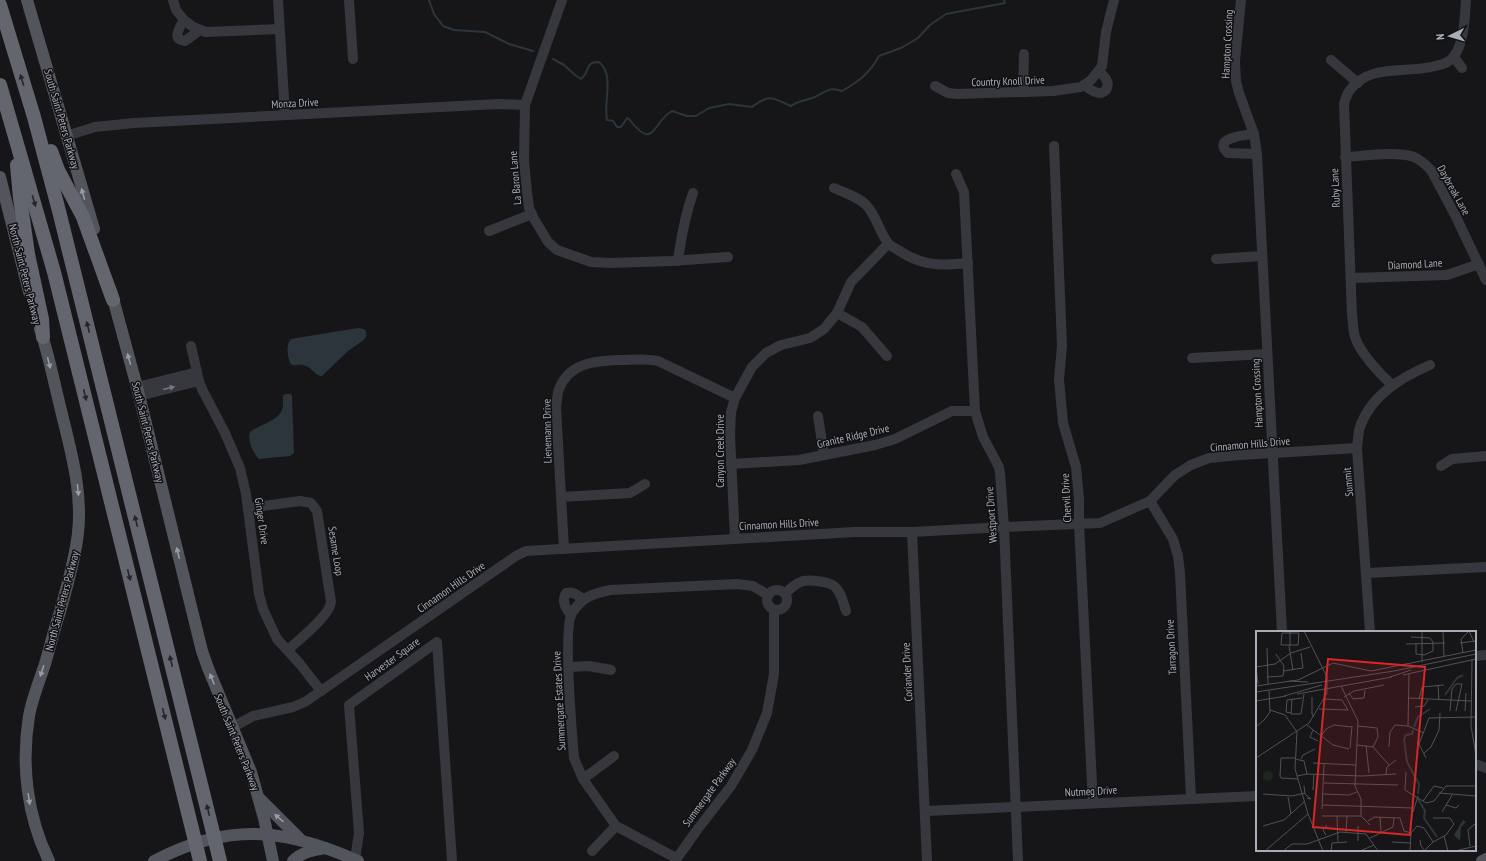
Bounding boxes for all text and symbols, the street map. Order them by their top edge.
street label: Hampton Crossing [1218,9,1236,79]
north arrow [1430,16,1470,56]
text: N [1433,33,1447,40]
street label: South Saint Peters Parkway [41,67,83,171]
street label: Country Knoll Drive [971,73,1045,89]
one-way arrow [19,74,25,86]
street label: Monza Drive [271,95,319,111]
street label: La Baron Lane [506,150,524,205]
street label: Daybreak Lane [1434,162,1474,218]
street label: Ruby Lane [1327,168,1343,208]
one-way arrow [80,187,86,199]
one-way arrow [31,196,37,208]
street label: North Saint Peters Parkway [6,222,44,326]
street label: Diamond Lane [1387,256,1443,272]
one-way arrow [85,321,91,333]
one-way arrow [126,353,132,365]
one-way arrow [46,357,52,369]
street label: Hampton Crossing [1248,358,1266,428]
street label: South Saint Peters Parkway [129,380,167,485]
one-way arrow [163,385,175,391]
one-way arrow [82,389,88,401]
street label: Lienemann Drive [539,398,555,463]
street label: Canyon Creek Drive [713,414,727,488]
street label: Granite Ridge Drive [815,421,891,451]
street label: Cinnamon Hills Drive [1210,434,1291,454]
street label: Summit [1340,467,1356,497]
street label: Chervil Drive [1058,473,1074,523]
one-way arrow [75,484,81,496]
street label: Westport Drive [982,486,1000,544]
street label: Ginger Drive [252,497,272,546]
one-way arrow [133,515,139,527]
street label: Cinnamon Hills Drive [739,515,820,533]
street label: Sesame Loop [325,525,347,577]
one-way arrow [175,547,181,559]
street label: North Saint Peters Parkway [42,549,82,653]
street label: Cinnamon Hills Drive [414,558,488,616]
one-way arrow [127,569,133,582]
street label: Tarragon Drive [1163,618,1179,675]
inset map [1256,631,1476,851]
street label: Harvester Square [362,634,423,684]
street label: Coriander Drive [898,642,916,702]
street label: Summergate Estates Drive [549,650,569,751]
one-way arrow [167,654,173,667]
one-way arrow [39,665,45,677]
one-way arrow [209,673,215,684]
street label: South Saint Peters Parkway [211,692,263,793]
one-way arrow [161,708,167,720]
street label: Summergate Parkway [679,754,739,829]
street label: Nutmeg Drive [1064,783,1118,799]
one-way arrow [26,793,32,805]
one-way arrow [204,803,210,816]
one-way arrow [274,814,285,823]

